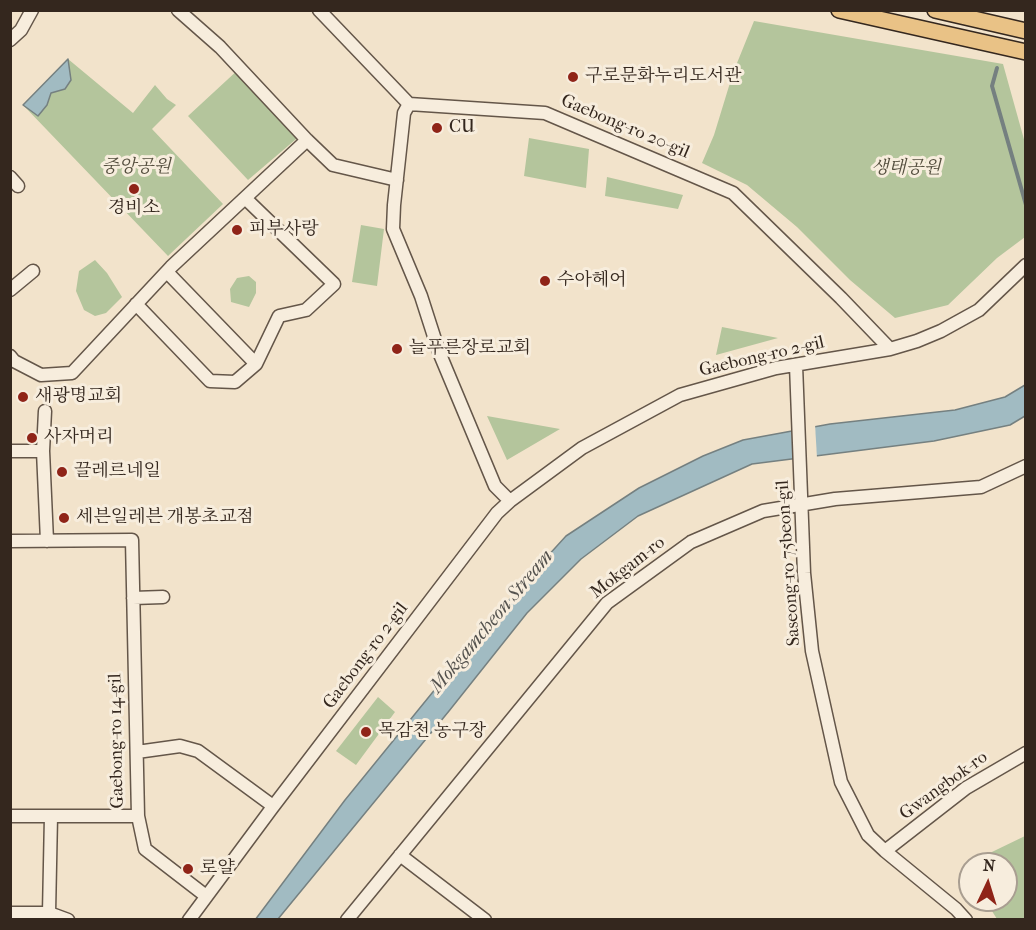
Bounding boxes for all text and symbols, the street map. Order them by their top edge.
place label: 구로문화누리도서관 [585,66,741,88]
marker: 구로문화누리도서관 [566,70,580,84]
street label: Gaebong-ro 20-gil [557,90,693,164]
place label: CU [449,117,475,139]
marker: CU [430,121,444,135]
park label: 중앙공원 [101,157,171,179]
park label: 생태공원 [871,158,941,180]
marker: 경비소 [127,182,141,196]
place label: 경비소 [108,198,160,220]
place label: 피부사랑 [249,219,319,241]
marker: 피부사랑 [230,223,244,237]
place label: 수아헤어 [557,270,627,292]
marker: 수아헤어 [538,274,552,288]
street label: Gaebong-ro 2-gil [697,332,827,382]
place label: 늘푸른장로교회 [409,338,531,360]
marker: 늘푸른장로교회 [390,342,404,356]
place label: 새광명교회 [35,386,122,408]
marker: 새광명교회 [16,390,30,404]
place label: 사자머리 [44,427,114,449]
marker: 사자머리 [25,431,39,445]
place label: 끌레르네일 [74,461,161,483]
marker: 끌레르네일 [55,465,69,479]
street label: Saseong-ro 75beon-gil [772,479,806,647]
place label: 세븐일레븐 개봉초교점 [76,507,254,529]
marker: 세븐일레븐 개봉초교점 [57,511,71,525]
street label: Mokgam-ro [586,532,670,604]
water label: Mokgamcheon Stream [425,545,559,699]
street label: Gaebong-ro 2-gil [319,599,413,713]
street label: Gaebong-ro 14-gil [105,673,129,809]
place label: 목감천 농구장 [378,721,486,743]
marker: 목감천 농구장 [359,725,373,739]
street label: Gwangbok-ro [896,747,992,825]
north arrow [958,852,1018,912]
text: N [982,856,996,875]
place label: 로얄 [200,858,235,880]
marker: 로얄 [181,862,195,876]

